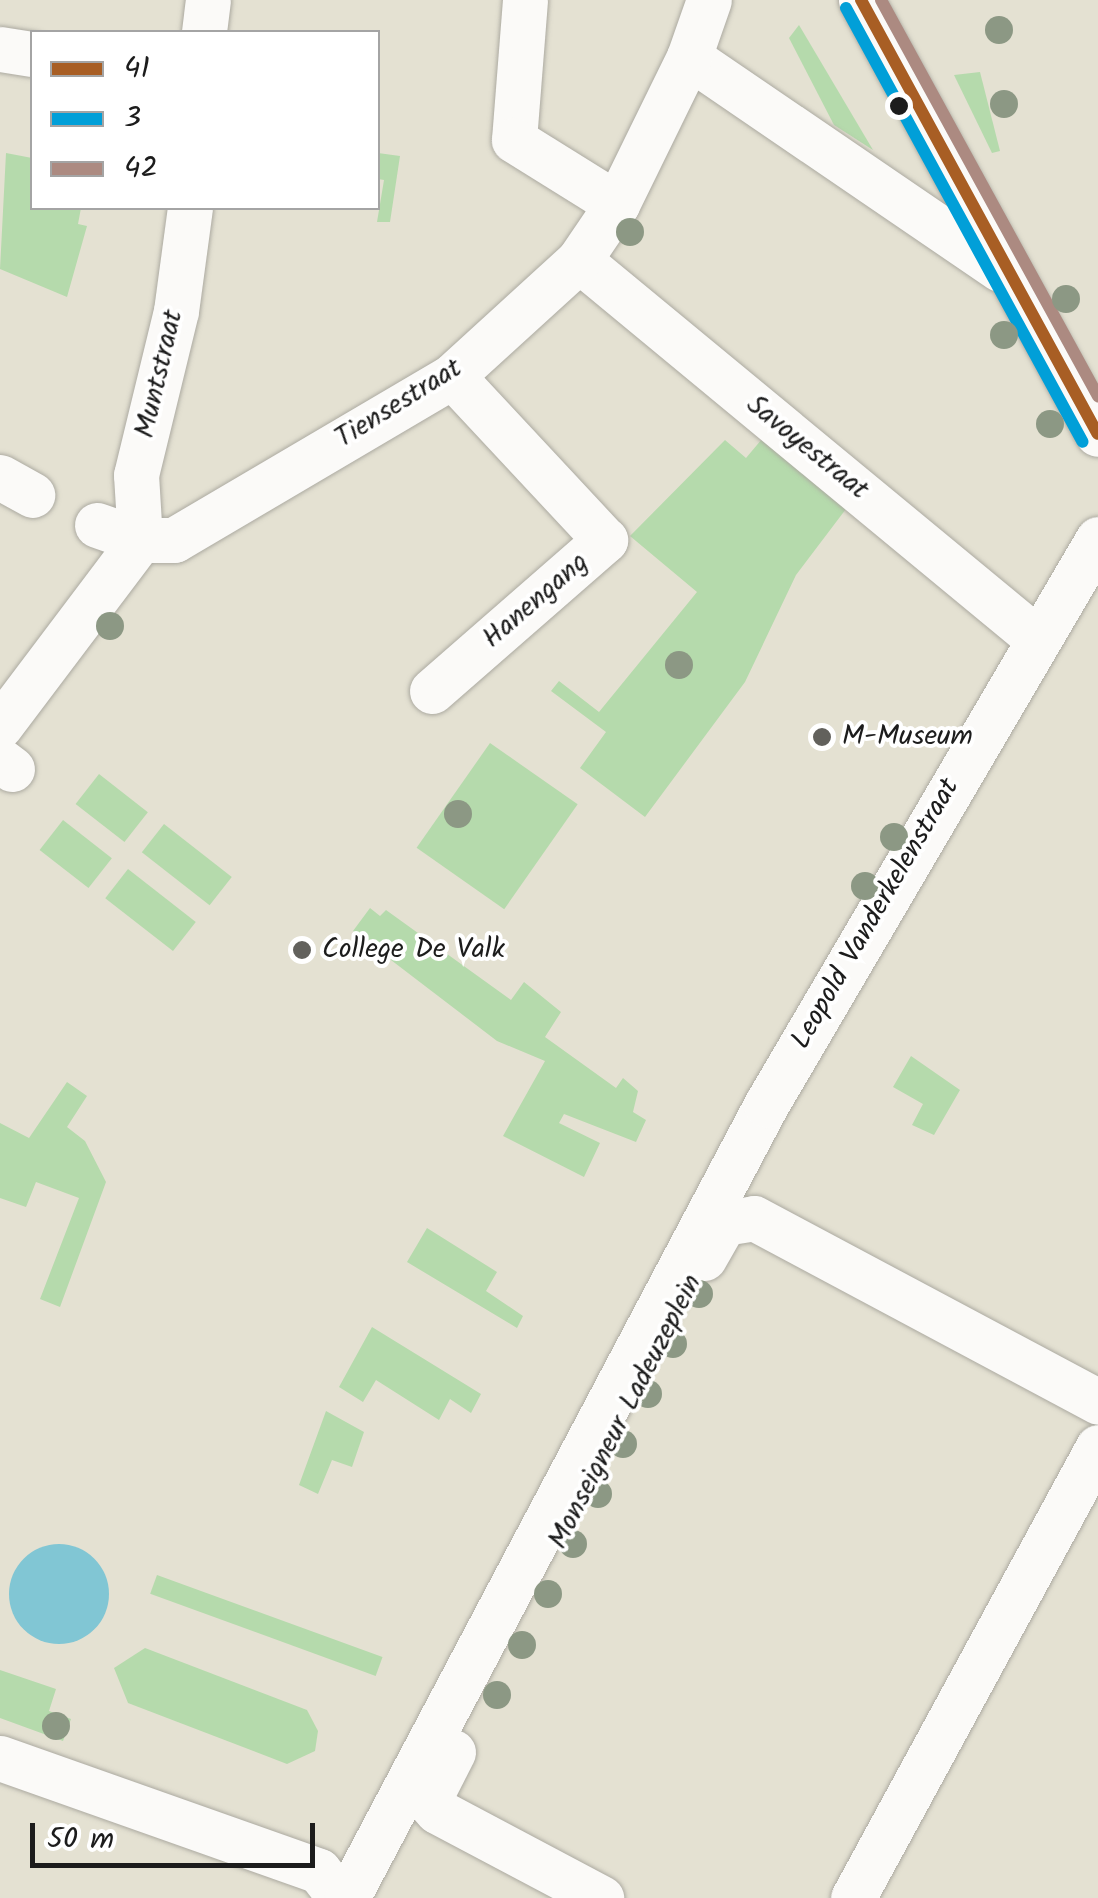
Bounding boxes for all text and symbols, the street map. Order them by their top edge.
legend [30,30,380,210]
text: 41 [124,45,150,93]
text: 3 [124,95,141,143]
unlabelled marker [889,96,909,116]
text: 42 [124,145,158,193]
street label: Muntstraat [129,307,191,441]
street label: Tiensestraat [330,352,468,456]
street label: Savoyestraat [739,389,875,507]
street label: Hanengang [476,546,596,656]
place label: M-Museum [842,720,973,754]
marker: M-Museum [811,726,833,748]
street label: Leopold Vanderkelenstraat [785,773,967,1055]
place label: College De Valk [322,933,505,967]
marker: College De Valk [291,939,313,961]
street label: Monseigneur Ladeuzeplein [542,1269,710,1555]
scale bar [35,1803,320,1865]
text: 50 m [47,1816,114,1864]

